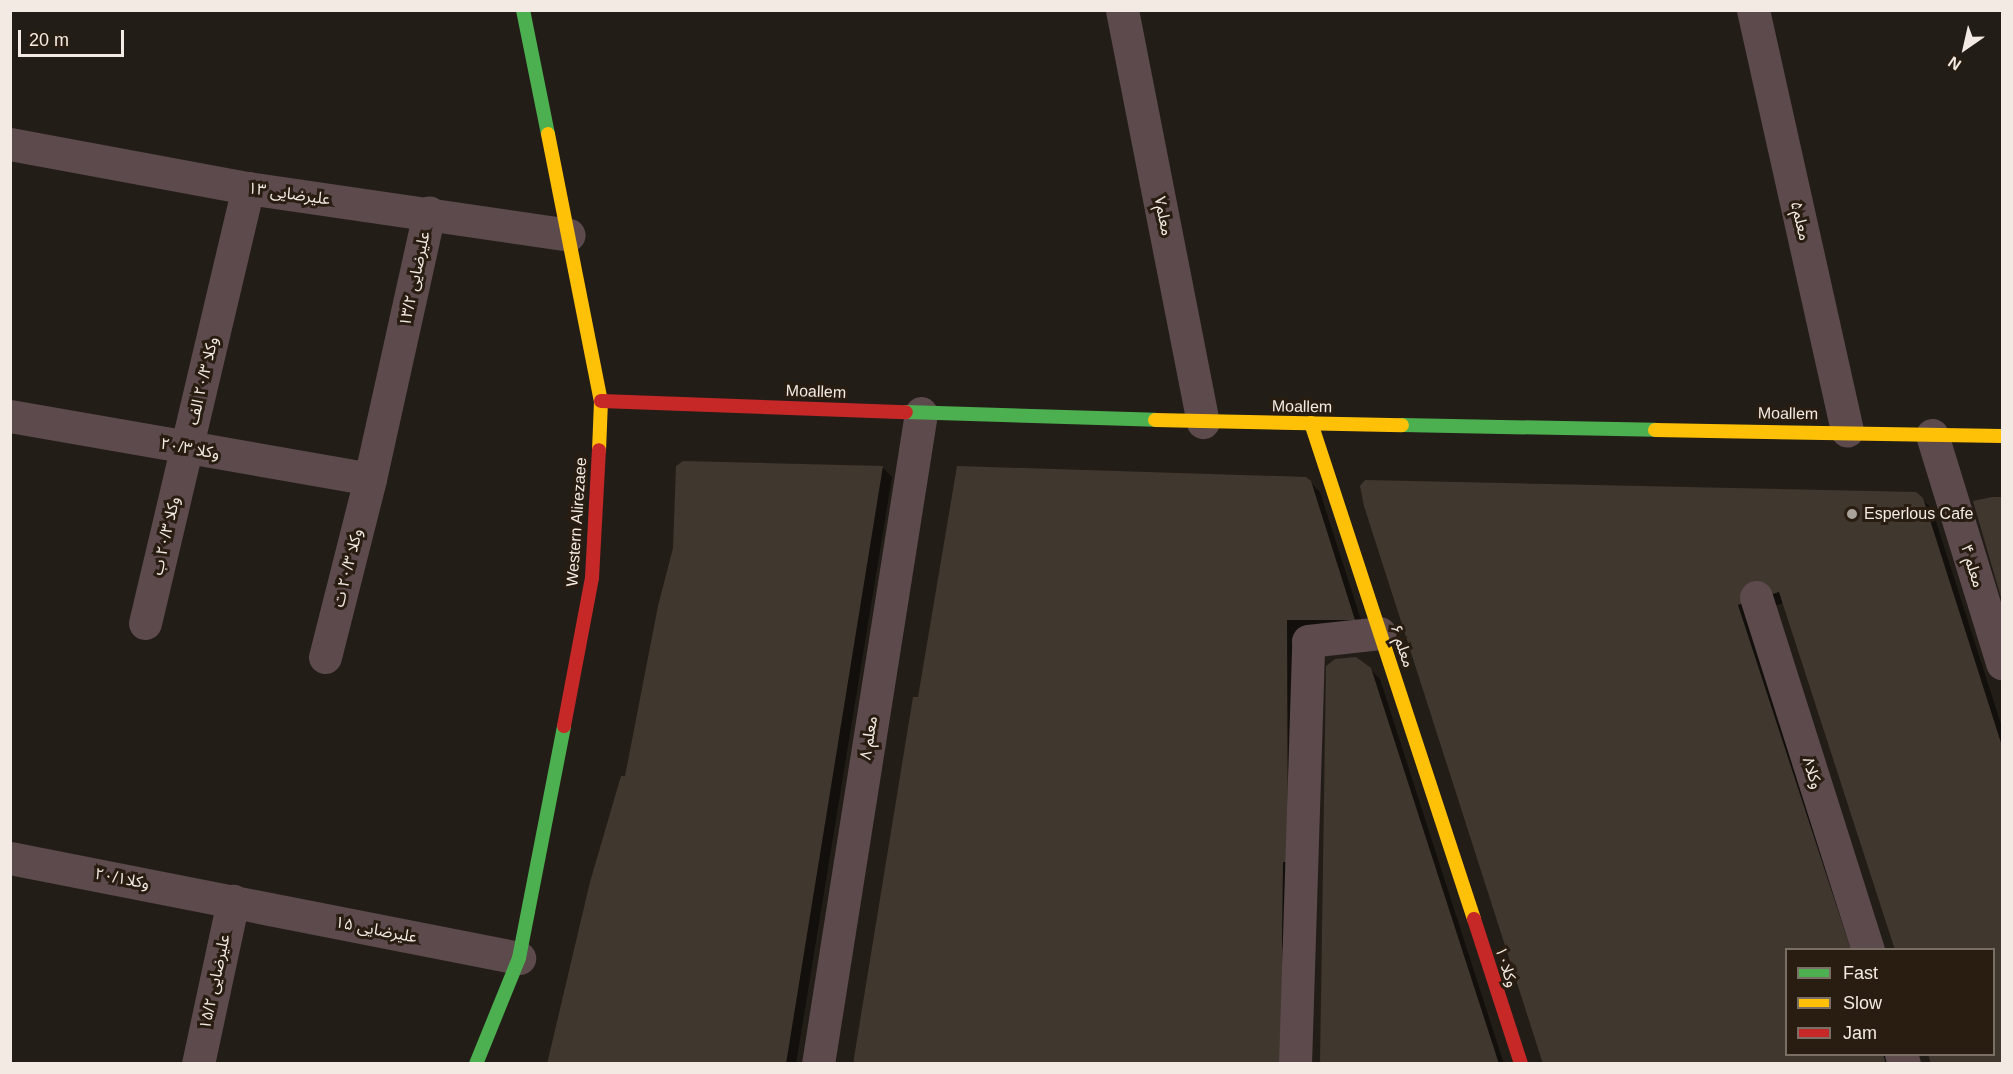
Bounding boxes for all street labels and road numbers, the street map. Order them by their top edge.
street label: ۱۳ علیرضایی [247,179,331,209]
street label: معلم۷ [1150,195,1176,237]
street label: معلم۵ [1786,200,1814,242]
street label: ۱۳/۲ علیرضایی [396,230,434,328]
street label: وکلا ۲۰/۳ الف [184,335,222,427]
street label: Moallem [785,381,847,403]
street label: Moallem [1272,397,1332,417]
street label: Moallem [1758,404,1818,424]
street label: وکلا ۲۰/۳ [159,434,221,464]
street label: Western Alirezaee [563,456,591,588]
street label: وکلا ۲۰/۳ ب [148,495,184,577]
street label: وکلا ۲۰/۳ ت [329,527,367,609]
street label: ۴ معلم [1956,542,1988,590]
street label: ۶ معلم [1386,622,1418,670]
street label: ۸ معلم [856,715,882,761]
street label: وکلا۸ [1798,755,1826,791]
street label: وکلا۲۰/۱ [93,864,151,894]
street label: ۱۵ علیرضایی [333,913,419,947]
street label: ۱۵/۲ علیرضایی [196,933,234,1031]
street label: وکلا۱۰ [1490,944,1522,990]

